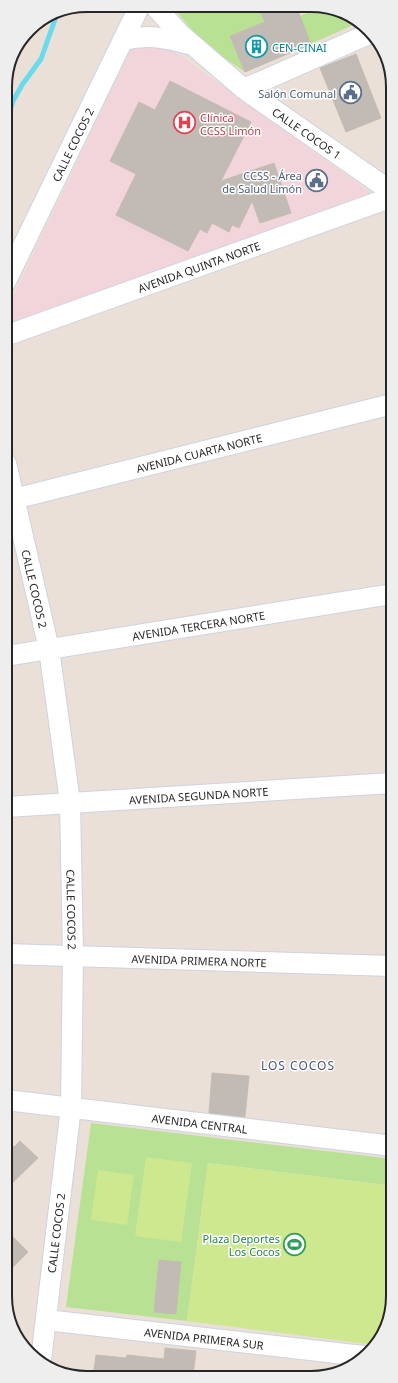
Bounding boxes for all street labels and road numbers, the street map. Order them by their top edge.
street label: CALLE COCOS 1 [270,104,344,162]
street label: CALLE COCOS 2 [48,105,97,184]
street label: AVENIDA QUINTA NORTE [136,237,262,295]
street label: AVENIDA CUARTA NORTE [134,429,264,476]
street label: CALLE COCOS 2 [19,548,51,630]
street label: AVENIDA TERCERA NORTE [131,607,266,643]
street label: AVENIDA SEGUNDA NORTE [129,783,269,807]
street label: CALLE COCOS 2 [64,869,80,950]
street label: AVENIDA PRIMERA NORTE [131,950,267,970]
street label: AVENIDA CENTRAL [151,1110,249,1136]
street label: CALLE COCOS 2 [44,1192,68,1274]
street label: AVENIDA PRIMERA SUR [143,1324,265,1352]

